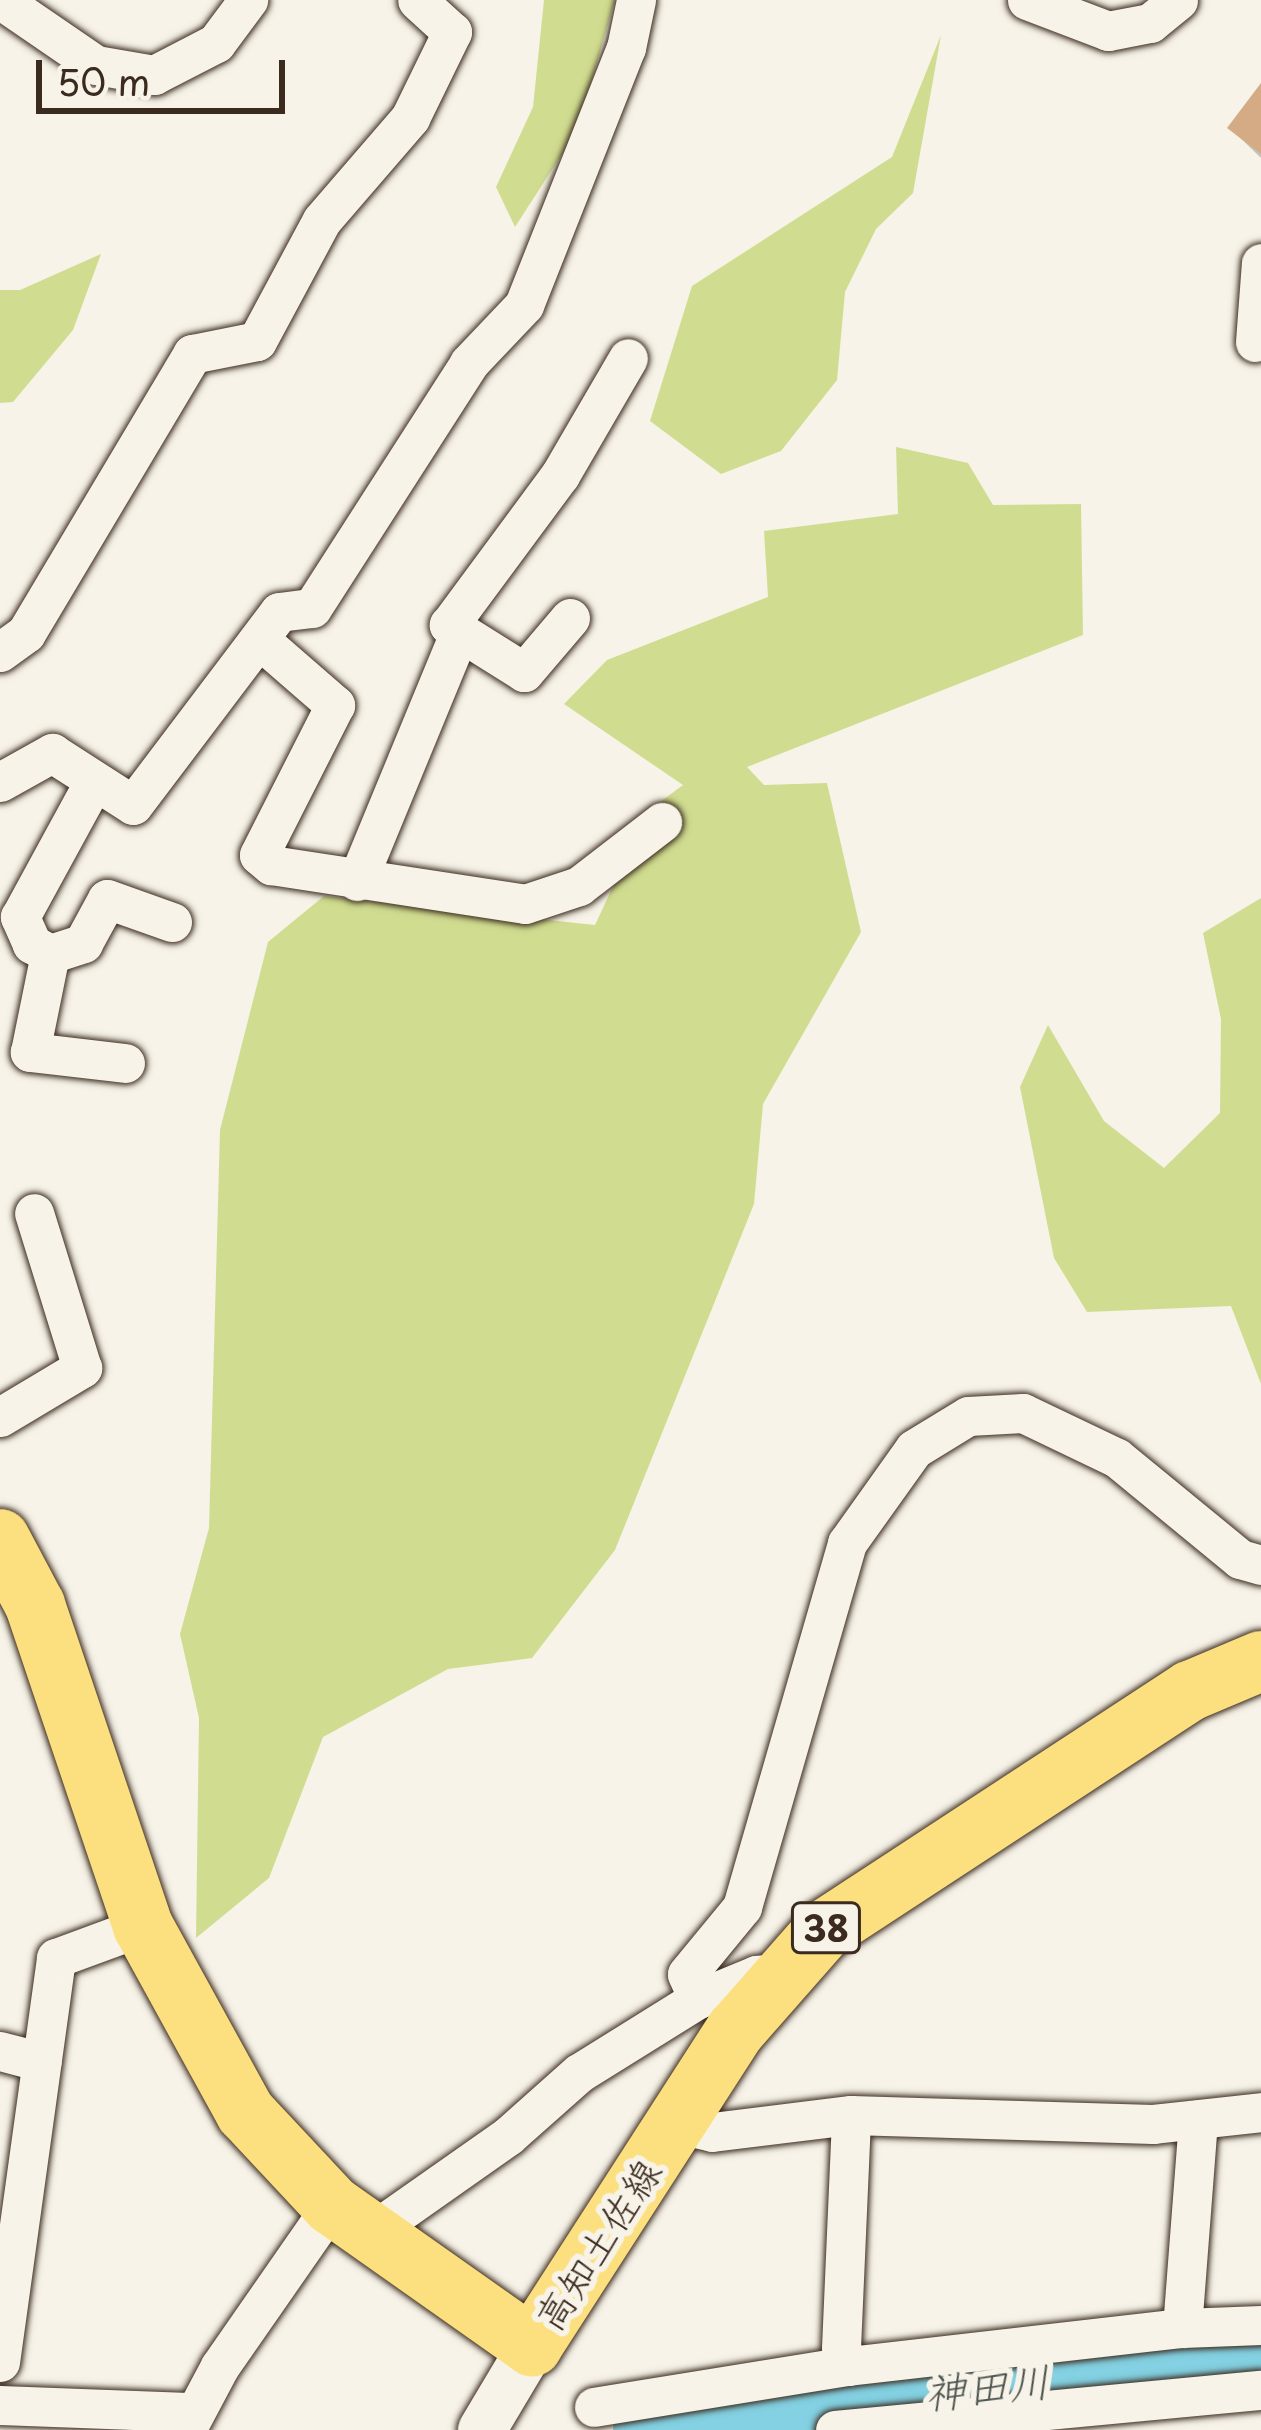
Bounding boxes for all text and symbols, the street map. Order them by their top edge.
scale bar [42,36,291,110]
text: 50 m [57,54,150,108]
road number: 38 [790,1898,862,1958]
street label: 高知土佐線 [524,2149,670,2339]
water label: 神田川 [922,2354,1052,2418]

